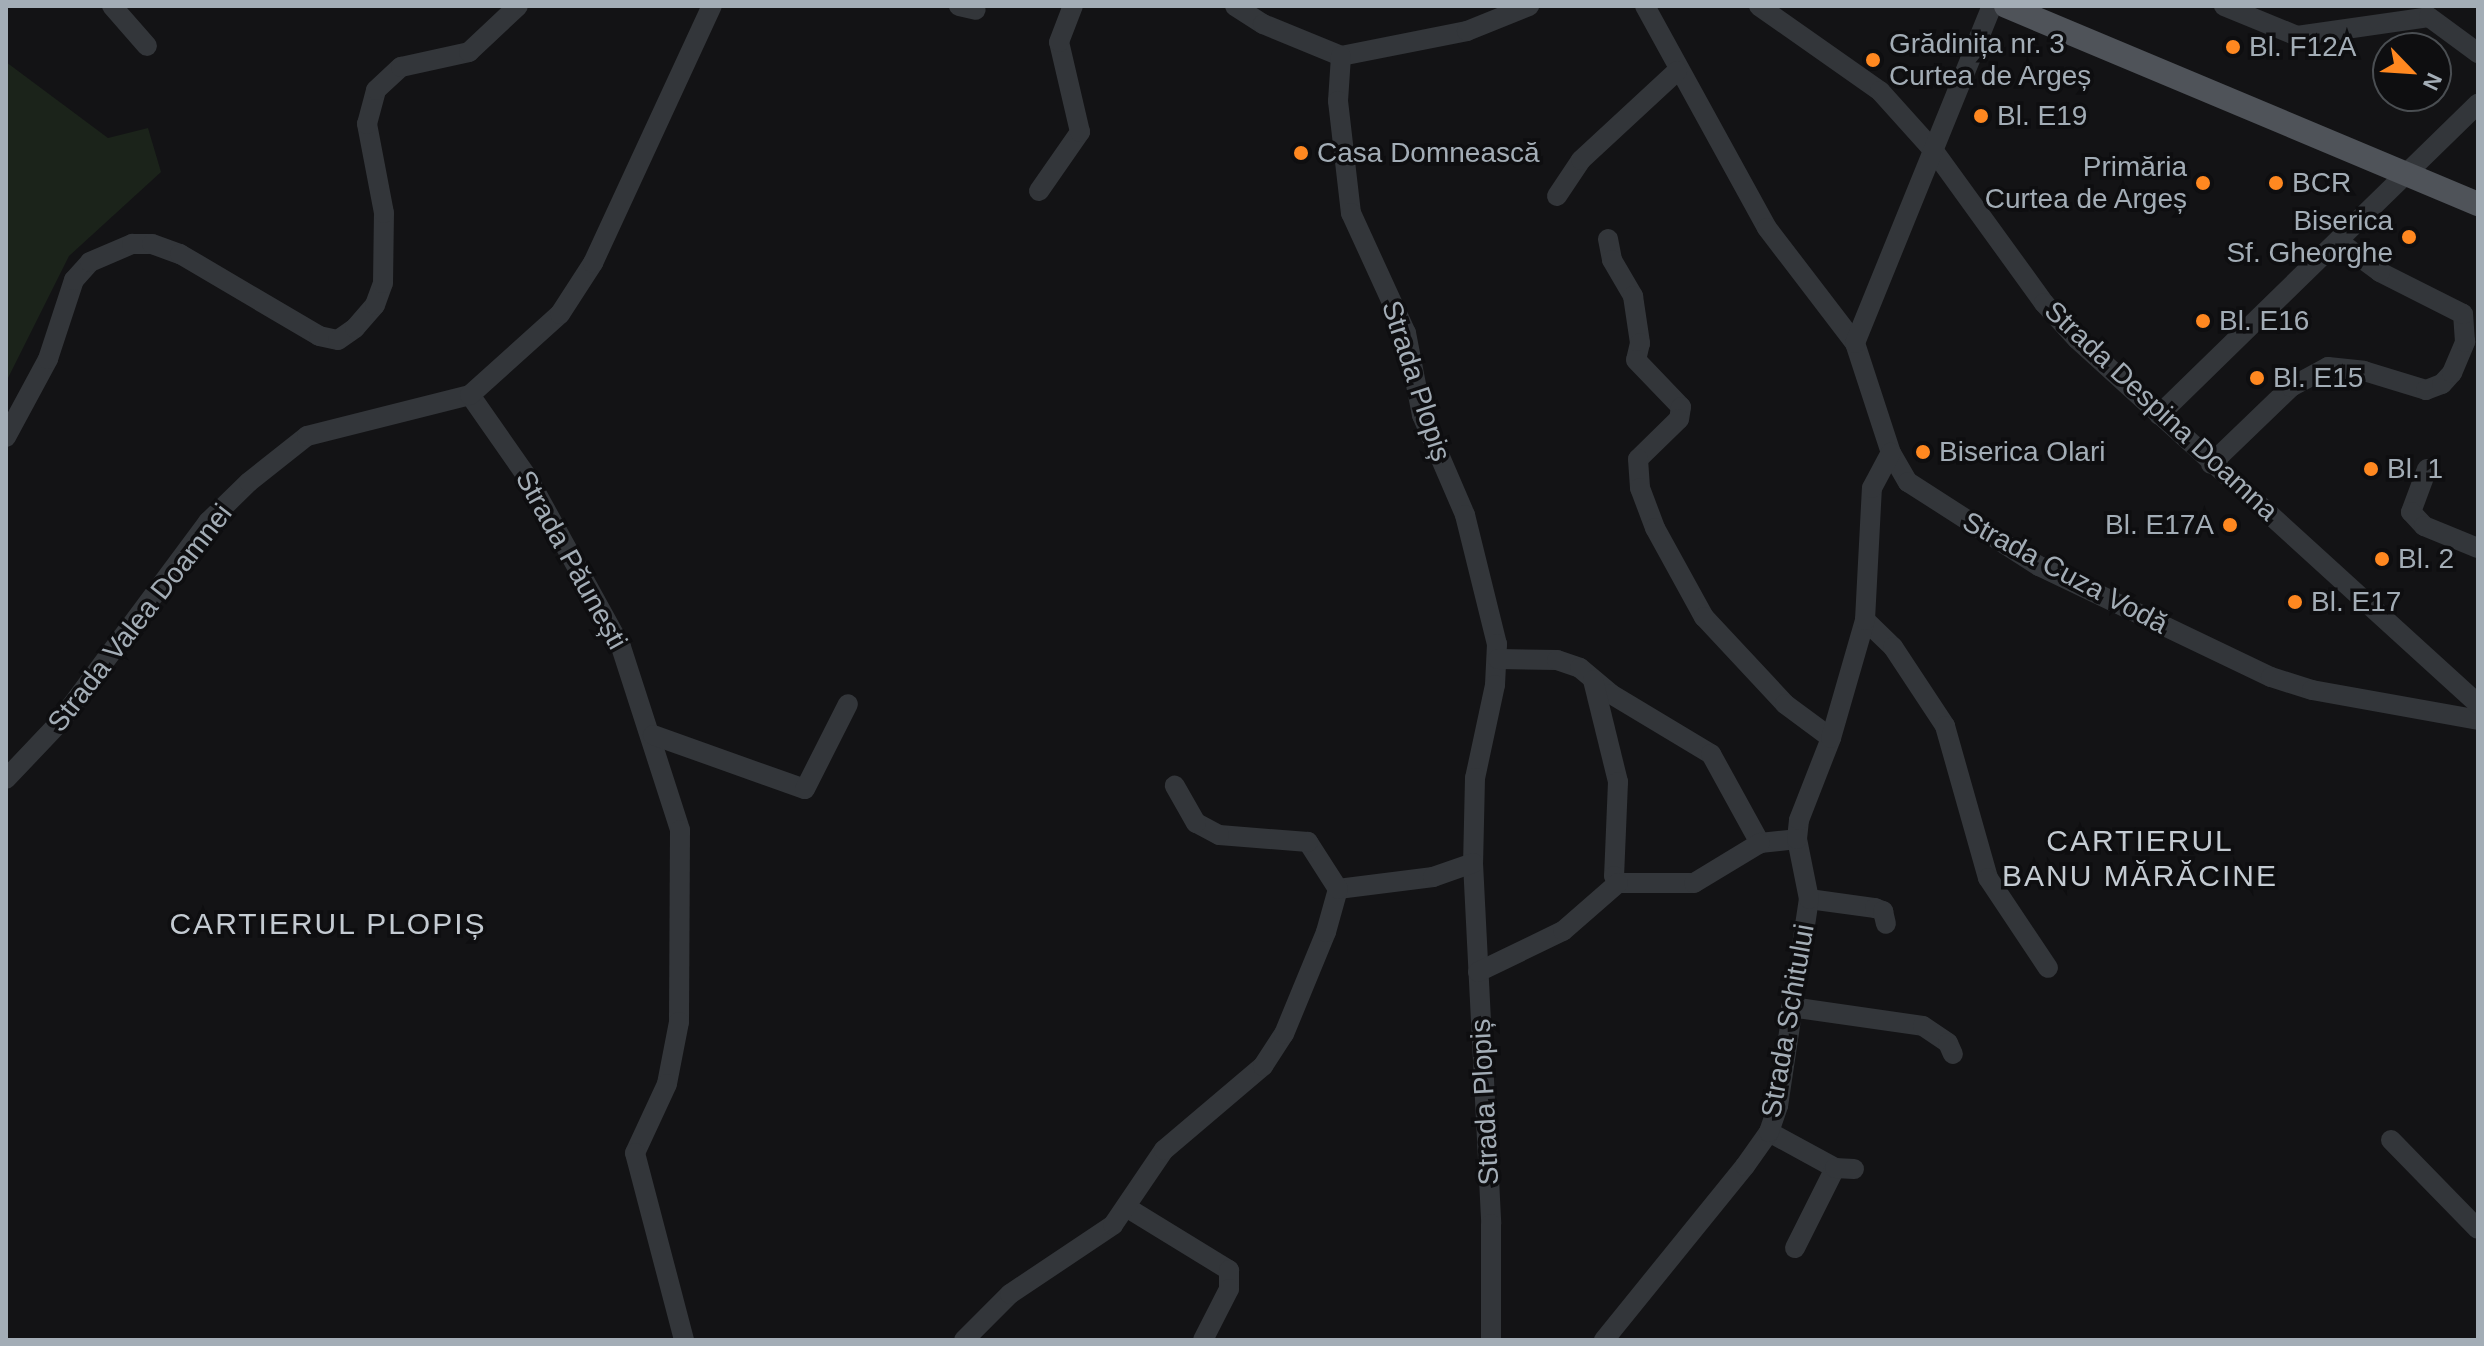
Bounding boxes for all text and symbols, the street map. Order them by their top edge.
place label: Grădinița nr. 3 Curtea de Argeș [1889,27,2093,93]
place label: Bl. F12A [2249,30,2356,64]
north arrow [2372,32,2452,112]
marker: Bl. F12A [2224,38,2242,56]
marker: Grădinița nr. 3 Curtea de Argeș [1864,51,1882,69]
text: N [2418,69,2447,94]
place label: Bl. E19 [1997,99,2087,133]
marker: Bl. E19 [1972,107,1990,125]
place label: Casa Domnească [1317,136,1540,170]
marker: Casa Domnească [1292,144,1310,162]
place label: Primăria Curtea de Argeș [1983,150,2187,216]
place label: BCR [2292,166,2351,200]
marker: Primăria Curtea de Argeș [2194,174,2212,192]
marker: BCR [2267,174,2285,192]
place label: Biserica Sf. Gheorghe [2226,204,2393,270]
marker: Biserica Sf. Gheorghe [2400,228,2418,246]
street label: Strada Despina Doamna [2037,294,2285,528]
street label: Strada Plopiș [1374,297,1458,465]
place label: Bl. E16 [2219,304,2309,338]
marker: Bl. E16 [2194,312,2212,330]
place label: Bl. E15 [2273,361,2363,395]
marker: Bl. E15 [2248,369,2266,387]
place label: Biserica Olari [1939,435,2105,469]
marker: Biserica Olari [1914,443,1932,461]
place label: Bl. 1 [2387,452,2443,486]
marker: Bl. 1 [2362,460,2380,478]
street label: Strada Păunești [508,465,634,655]
street label: Strada Valea Doamnei [41,497,239,739]
street label: Strada Cuza Vodă [1957,505,2173,641]
place label: Bl. E17A [2105,508,2214,542]
marker: Bl. E17A [2221,516,2239,534]
place label: Bl. 2 [2398,542,2454,576]
marker: Bl. 2 [2373,550,2391,568]
place label: Bl. E17 [2311,585,2401,619]
marker: Bl. E17 [2286,593,2304,611]
district label: CARTIERUL BANU MĂRĂCINE [2002,823,2278,894]
district label: CARTIERUL PLOPIȘ [169,906,487,942]
street label: Strada Schitului [1754,922,1822,1120]
street label: Strada Plopiș [1464,1018,1506,1186]

